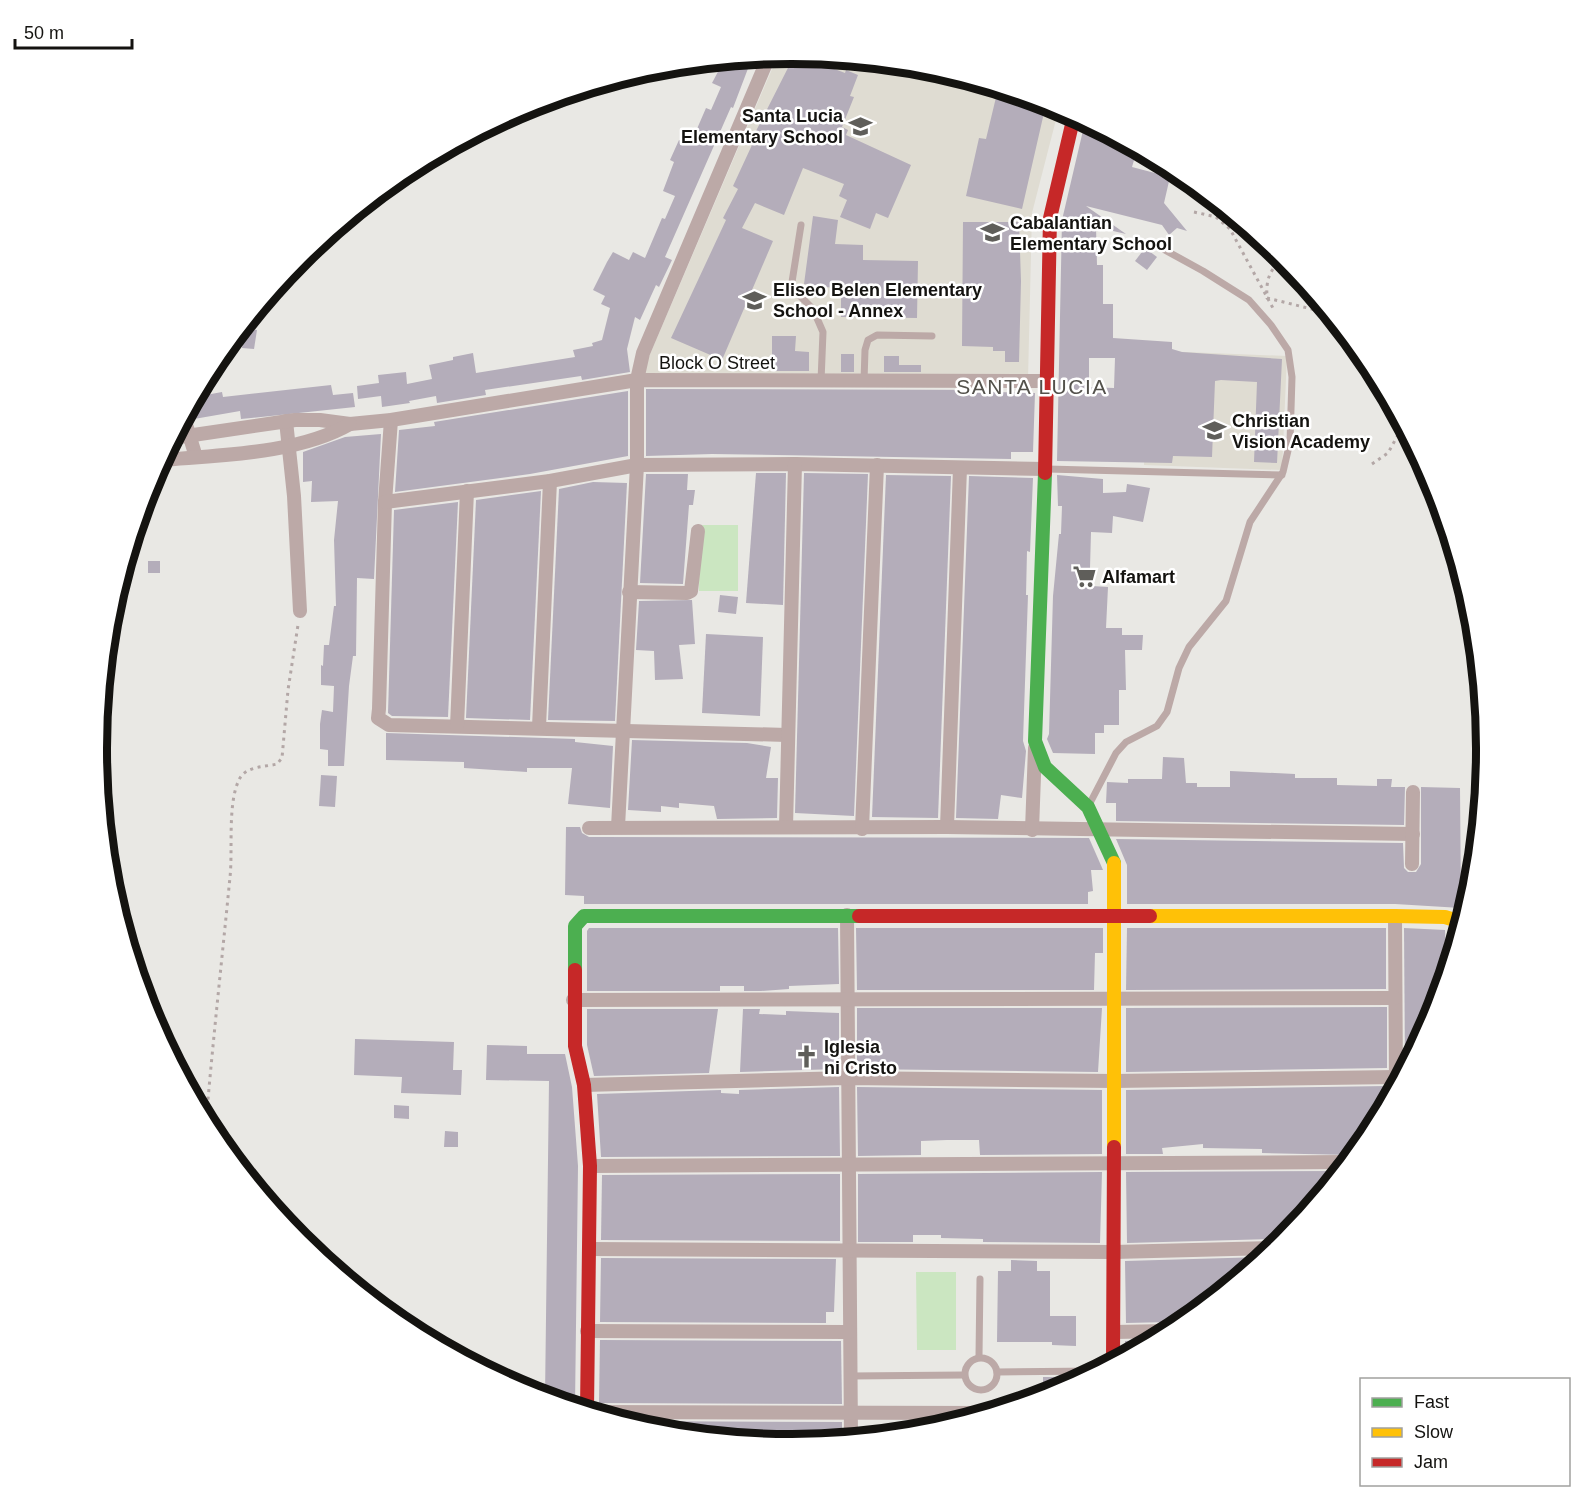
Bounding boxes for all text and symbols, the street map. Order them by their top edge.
scale bar [15,12,132,50]
text: 50 m [24,23,64,43]
place label: Santa Lucia Elementary School [681,106,844,147]
school or university icon: Santa Lucia Elementary School [848,113,874,139]
place label: Cabalantian Elementary School [1010,213,1172,254]
school or university icon: Cabalantian Elementary School [979,220,1005,246]
place label: Eliseo Belen Elementary School - Annex [773,280,982,321]
school or university icon: Eliseo Belen Elementary School - Annex [742,287,768,313]
street label: Block O Street [659,353,775,373]
district label: SANTA LUCIA [956,375,1108,398]
place label: Christian Vision Academy [1232,411,1370,452]
school or university icon: Christian Vision Academy [1201,418,1227,444]
supermarket icon: Alfamart [1071,564,1097,590]
place label: Alfamart [1102,567,1175,587]
place label: Iglesia ni Cristo [824,1037,897,1078]
church icon: Iglesia ni Cristo [793,1044,819,1070]
legend [1360,1378,1570,1486]
text: Fast [1414,1392,1449,1412]
text: Slow [1414,1422,1454,1442]
text: Jam [1414,1452,1448,1472]

